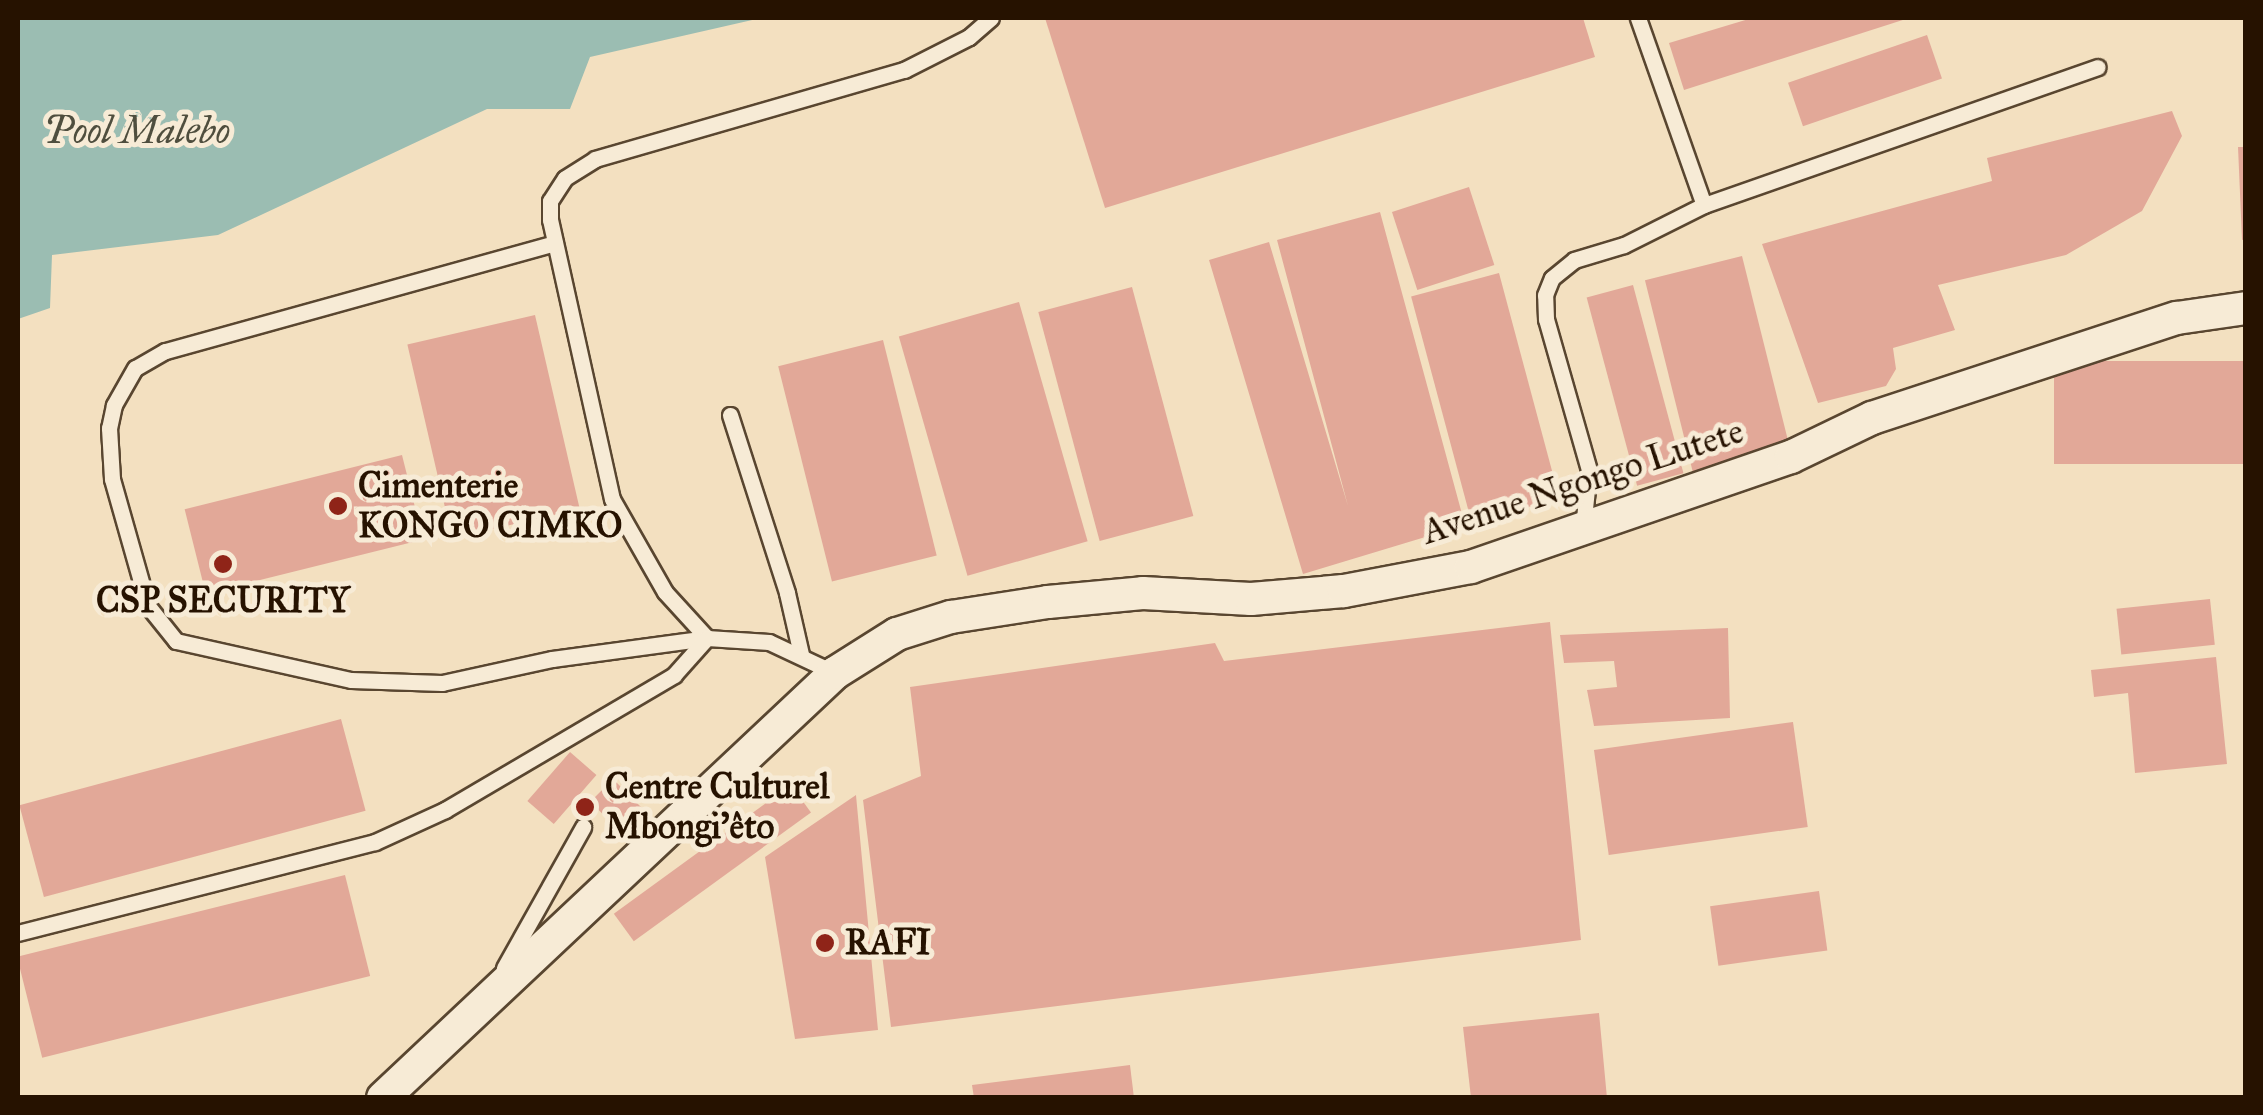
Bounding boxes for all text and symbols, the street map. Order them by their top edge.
water label: Pool Malebo [44,108,230,154]
street label: Avenue Ngongo Lutete [1417,410,1749,554]
place label: Cimenterie KONGO CIMKO [358,465,622,547]
marker: Cimenterie KONGO CIMKO [327,495,349,517]
marker: CSP SECURITY [212,553,234,575]
place label: CSP SECURITY [96,580,350,622]
place label: Centre Culturel Mbongi'êto [605,766,829,848]
marker: Centre Culturel Mbongi'êto [574,796,596,818]
place label: RAFI [845,922,931,964]
marker: RAFI [814,932,836,954]

